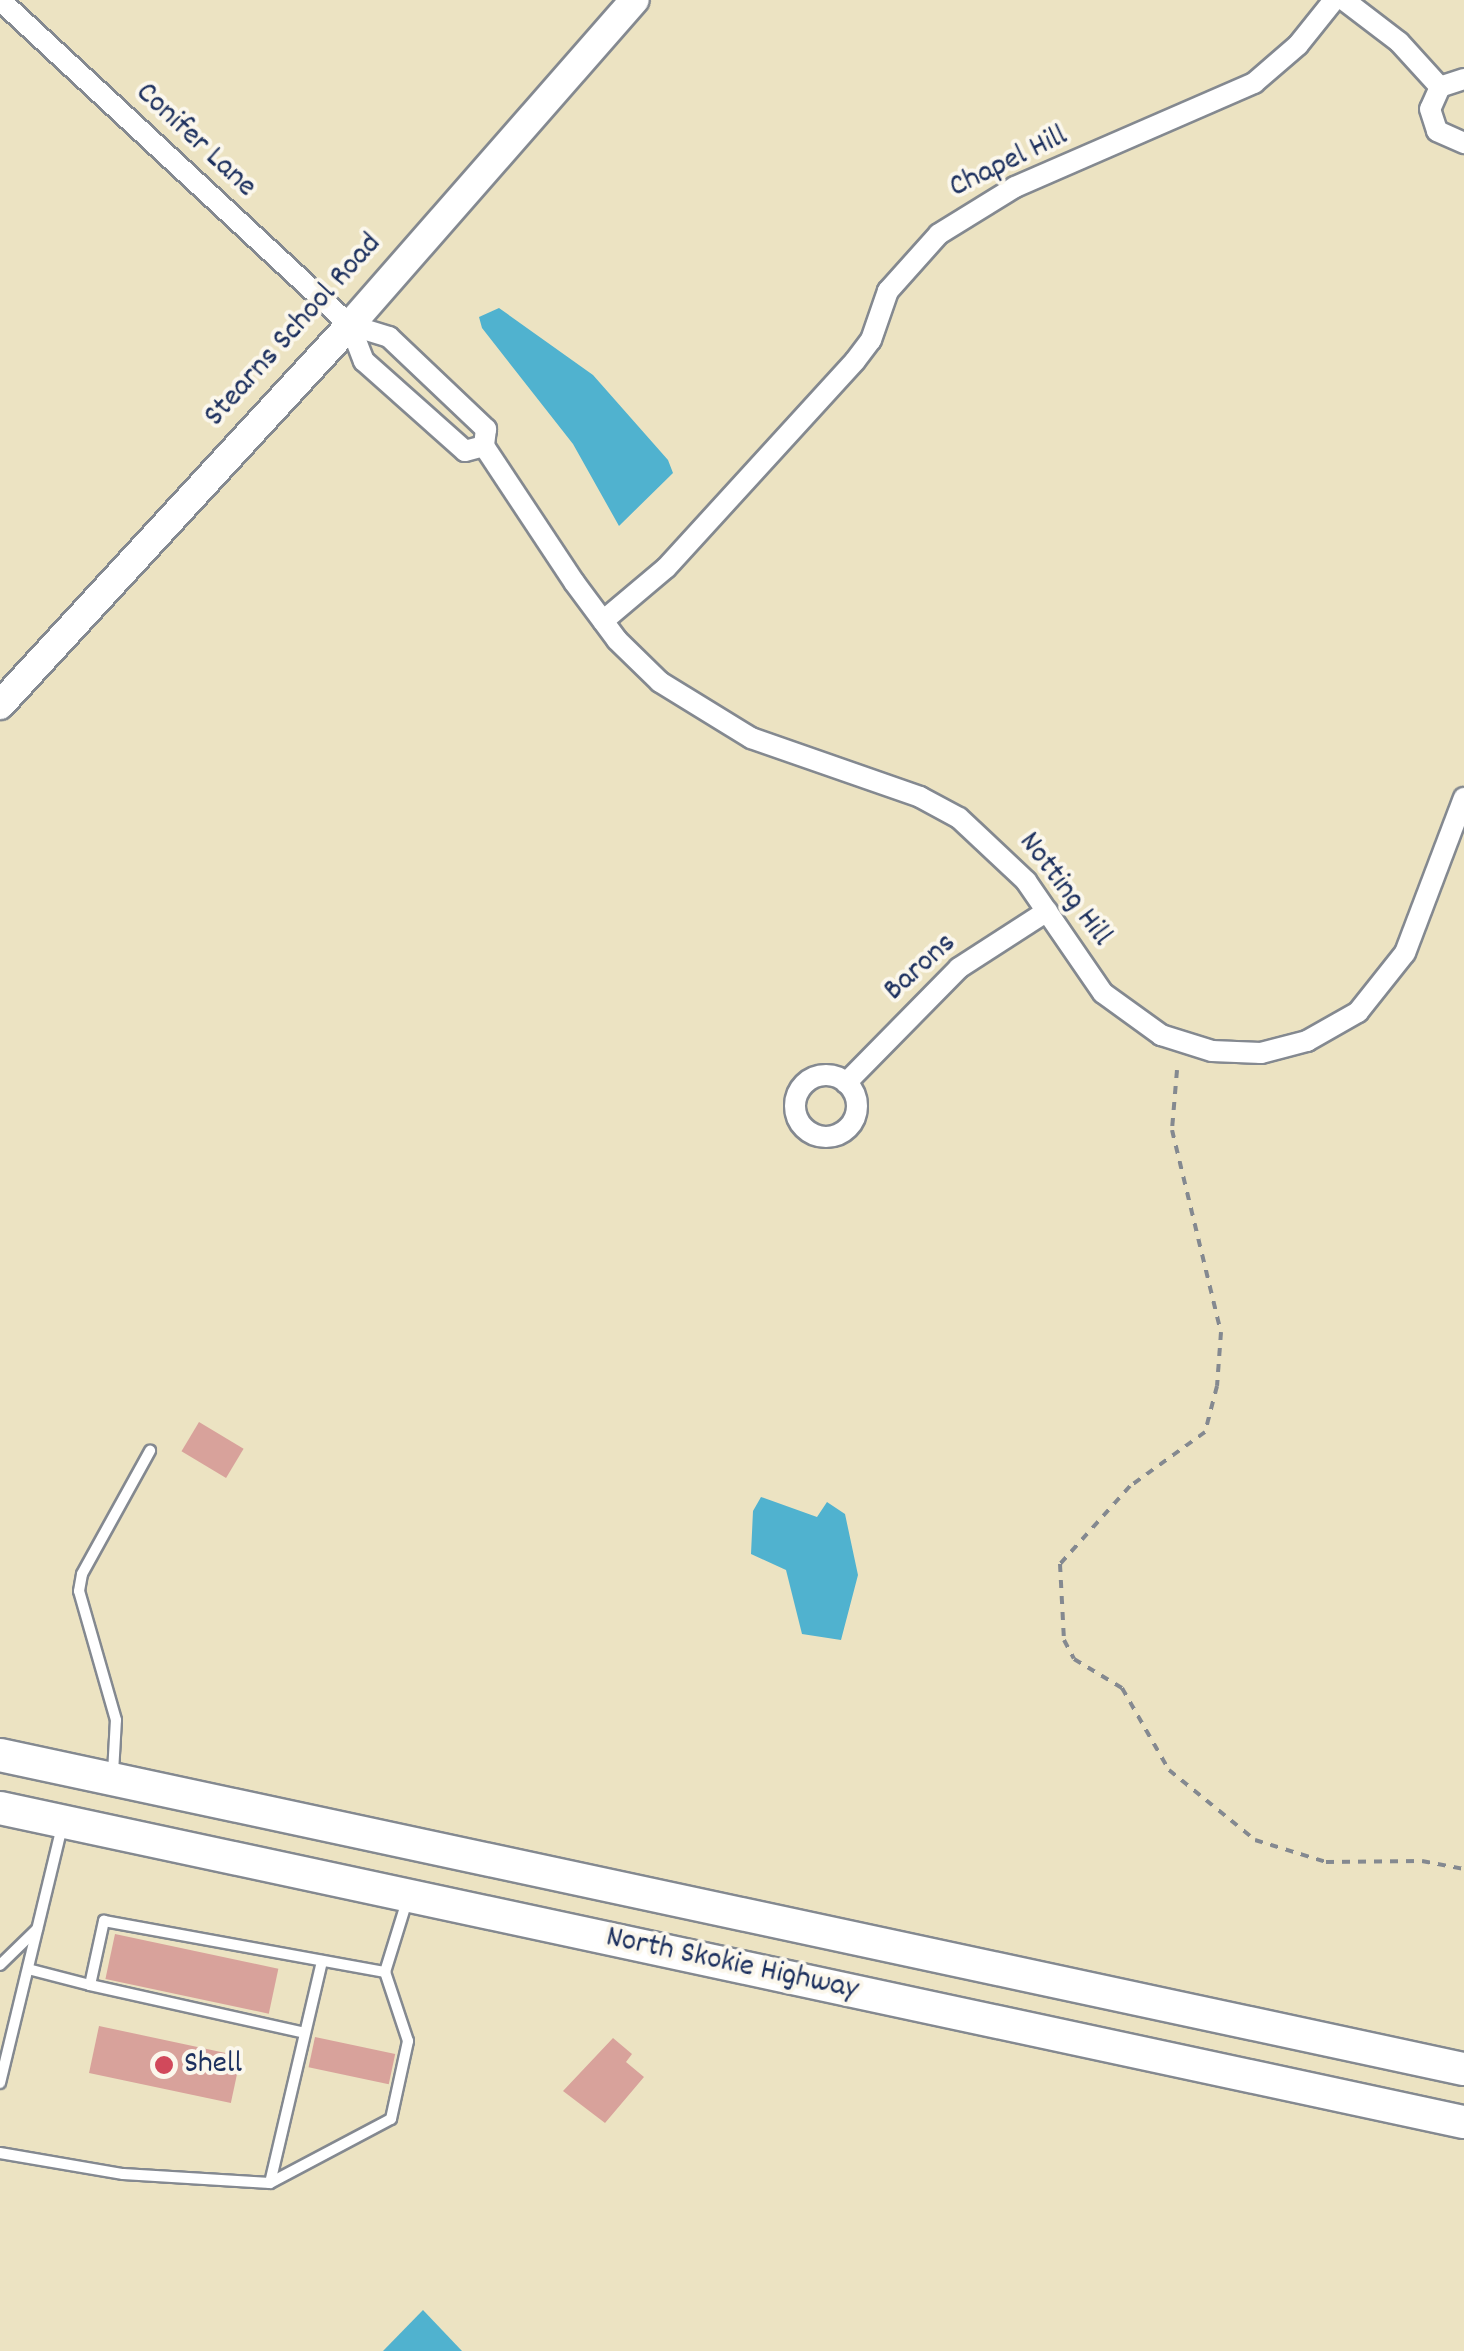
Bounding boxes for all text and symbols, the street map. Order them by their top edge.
street label: Conifer Lane [126,75,264,207]
street label: Chapel Hill [944,118,1074,208]
street label: Stearns School Road [197,226,391,436]
street label: Notting Hill [1009,825,1119,955]
street label: Barons [877,925,965,1011]
street label: North Skokie Highway [602,1919,862,2011]
place label: Shell [184,2046,242,2084]
marker: Shell [153,2054,175,2076]

